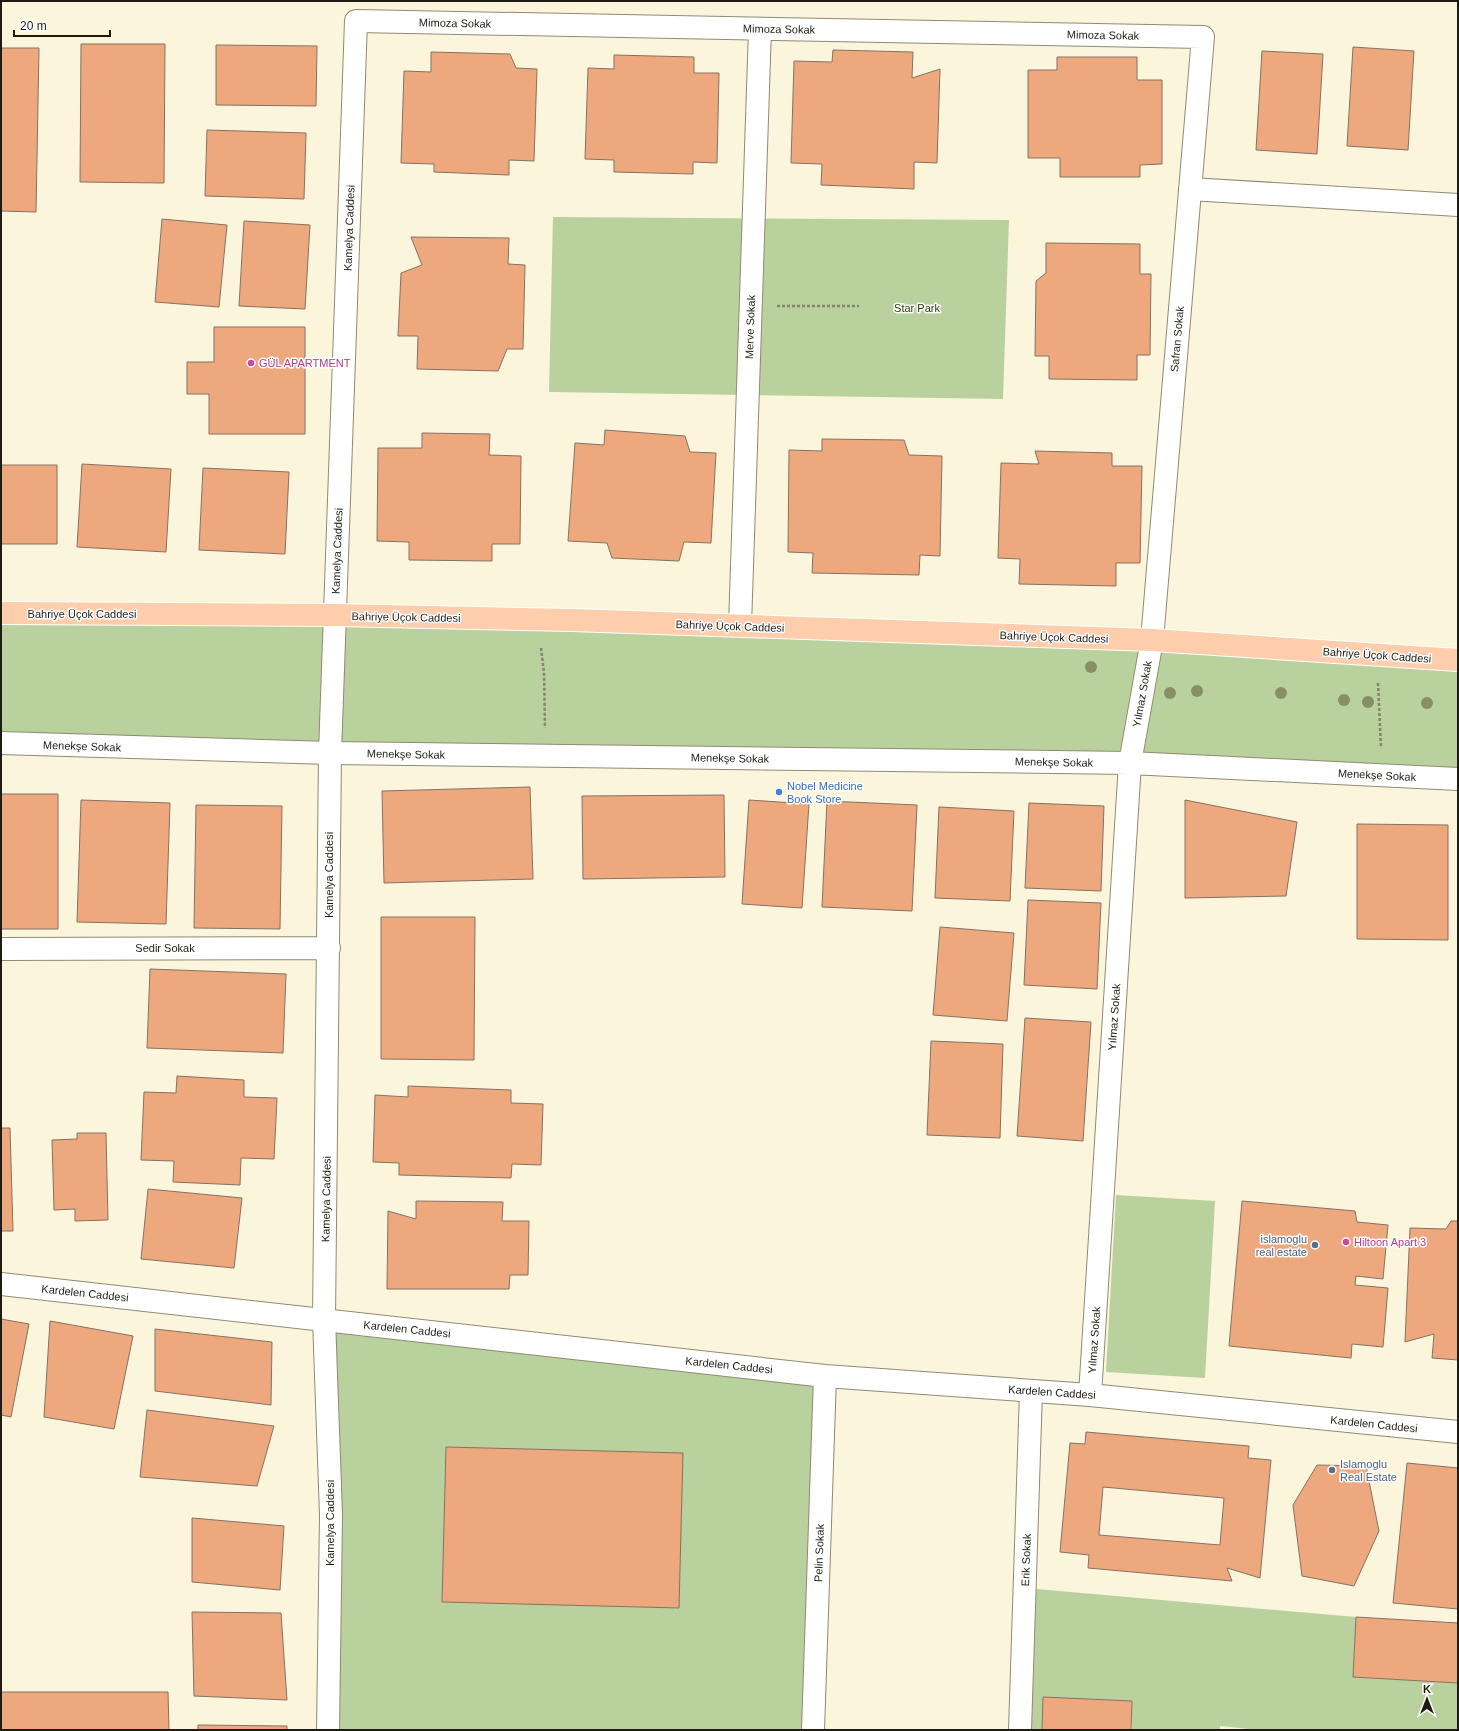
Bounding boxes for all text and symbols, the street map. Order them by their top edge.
scale bar [14,12,110,38]
street label: Mimoza Sokak [419,16,492,30]
text: 20 m [20,19,47,33]
street label: Mimoza Sokak [743,22,816,36]
street label: Mimoza Sokak [1067,28,1140,42]
street label: Kamelya Caddesi [341,185,357,271]
street label: Merve Sokak [743,294,757,359]
park label: Star Park [894,302,940,314]
street label: Safran Sokak [1168,305,1186,372]
place label: GÜL APARTMENT [259,357,351,369]
marker: GÜL APARTMENT [246,358,256,368]
street label: Kamelya Caddesi [329,508,345,594]
street label: Bahriye Üçok Caddesi [28,608,136,620]
street label: Bahriye Üçok Caddesi [351,610,461,624]
street label: Bahriye Üçok Caddesi [675,618,785,634]
street label: Bahriye Üçok Caddesi [999,629,1109,645]
street label: Bahriye Üçok Caddesi [1322,645,1432,665]
street label: Yılmaz Sokak [1130,659,1154,728]
street label: Menekşe Sokak [43,739,122,753]
street label: Menekşe Sokak [367,747,446,761]
street label: Menekşe Sokak [691,751,770,765]
street label: Menekşe Sokak [1015,755,1094,769]
street label: Menekşe Sokak [1338,767,1417,783]
place label: Nobel Medicine Book Store [787,780,863,805]
marker: Nobel Medicine Book Store [774,787,784,797]
street label: Kamelya Caddesi [323,832,335,918]
street label: Sedir Sokak [135,942,195,954]
street label: Yılmaz Sokak [1106,983,1122,1051]
street label: Kamelya Caddesi [319,1156,333,1242]
place label: islamoglu real estate [1256,1233,1307,1258]
place label: Hiltoon Apart 3 [1354,1236,1426,1248]
marker: Hiltoon Apart 3 [1341,1237,1351,1247]
marker: islamoglu real estate [1310,1240,1320,1250]
street label: Kardelen Caddesi [41,1282,129,1304]
street label: Yılmaz Sokak [1086,1306,1102,1374]
street label: Kardelen Caddesi [363,1318,451,1340]
street label: Kardelen Caddesi [685,1354,773,1376]
street label: Kardelen Caddesi [1008,1383,1096,1401]
street label: Kardelen Caddesi [1330,1413,1418,1435]
place label: Islamoglu Real Estate [1340,1458,1397,1483]
marker: Islamoglu Real Estate [1327,1465,1337,1475]
street label: Kamelya Caddesi [324,1480,336,1566]
street label: Pelin Sokak [812,1523,826,1582]
street label: Erik Sokak [1019,1533,1033,1586]
north arrow [1407,1679,1447,1719]
text: K [1423,1683,1431,1695]

